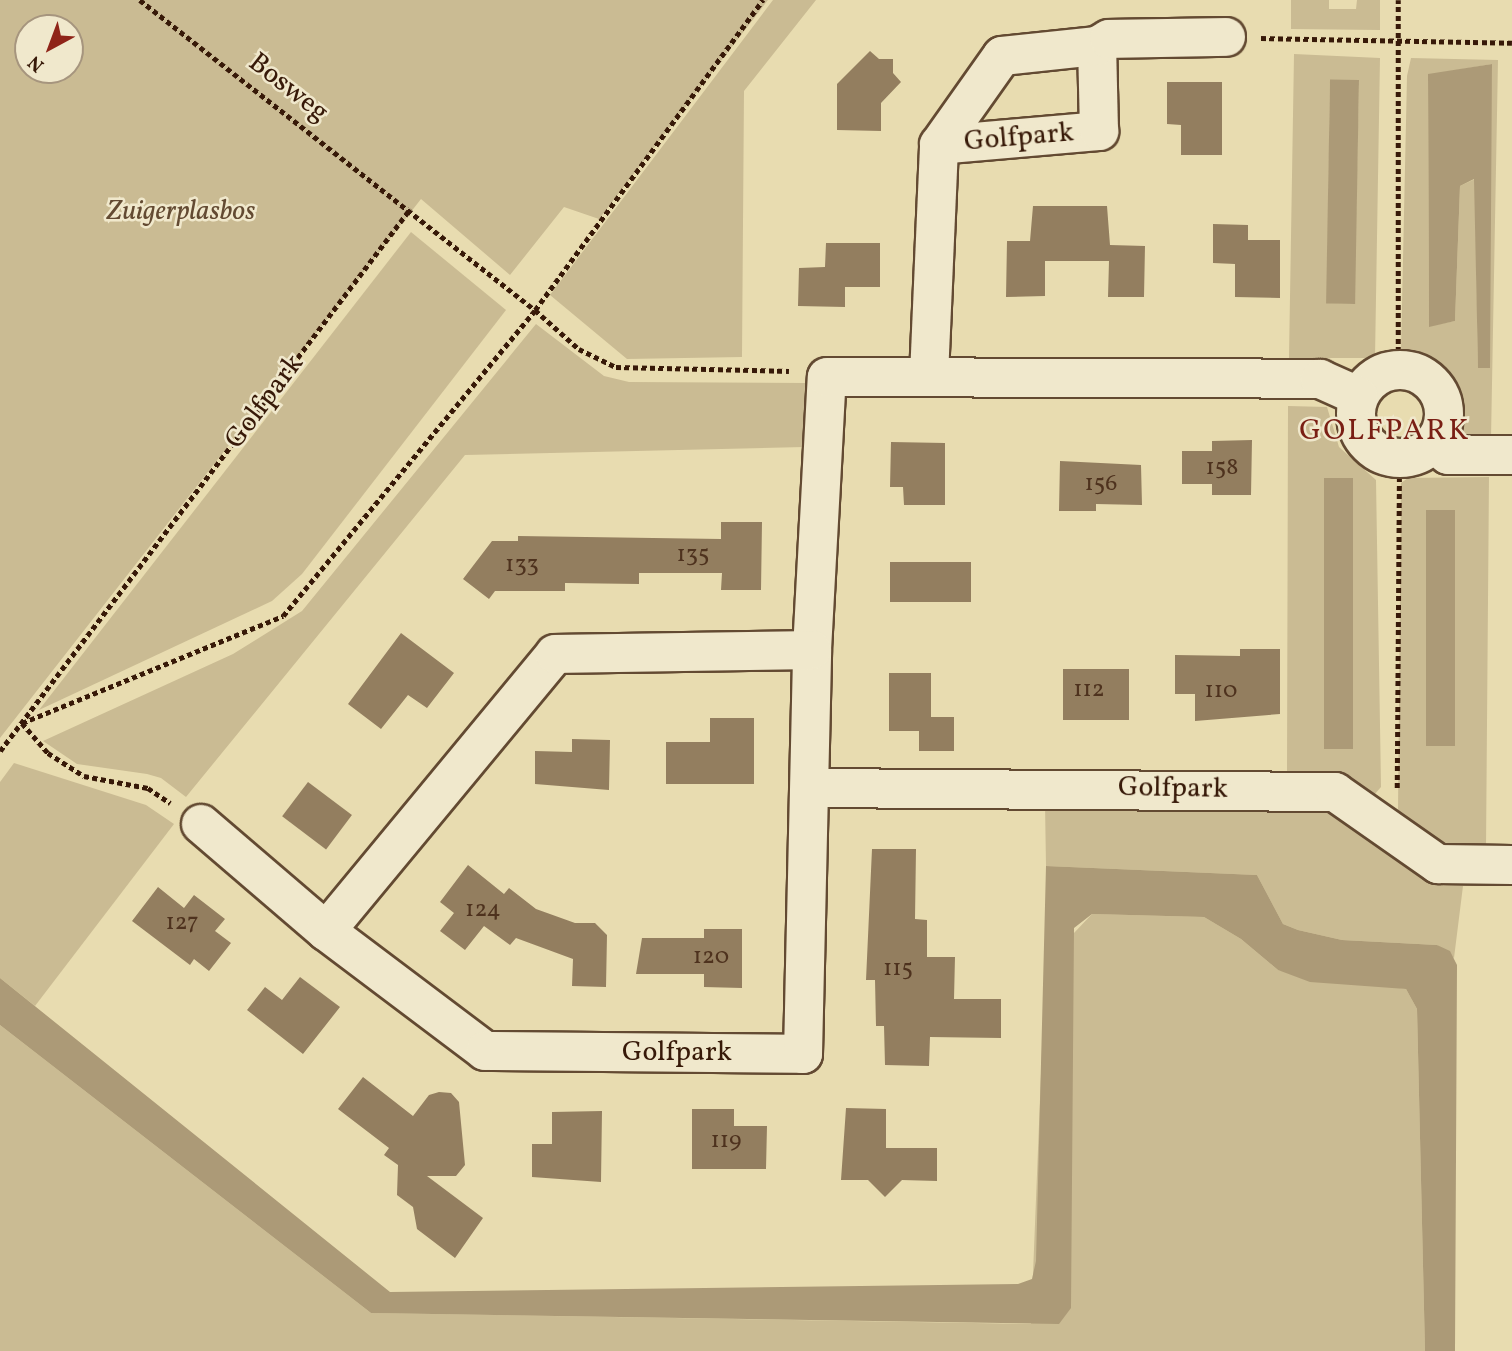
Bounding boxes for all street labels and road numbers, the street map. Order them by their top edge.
street label: Bosweg [241,46,335,130]
street label: Golfpark [963,116,1075,160]
street label: Golfpark [218,348,312,456]
street label: Golfpark [1118,771,1228,807]
street label: Golfpark [622,1036,732,1070]

